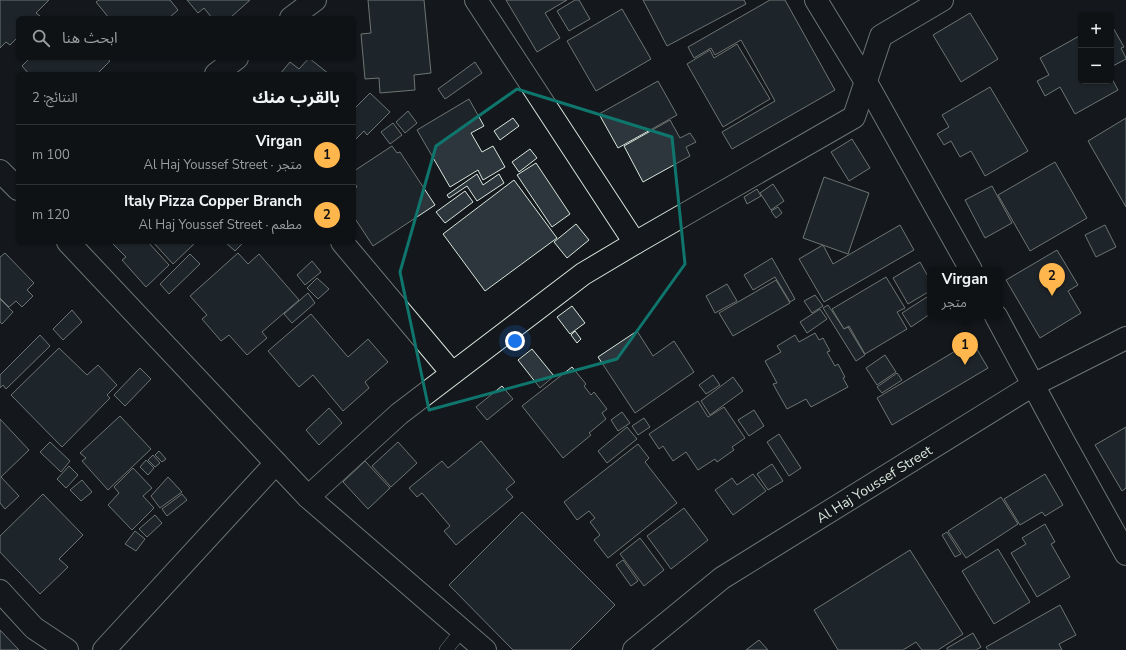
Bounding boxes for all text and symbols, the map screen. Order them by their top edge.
map controls [1078,12,1114,84]
button: + [1078,12,1114,48]
search box [16,16,356,60]
icon: search [30,27,52,49]
text: ابحث هنا [62,28,118,48]
button: − [1078,48,1114,84]
text: بالقرب منك [253,86,340,109]
text: النتائج: 2 [32,89,78,107]
text: Virgan [256,131,302,151]
text: 100 m [32,146,70,164]
text: 1 [323,146,331,164]
text: متجر · Al Haj Youssef Street [144,156,302,174]
text: Italy Pizza Copper Branch [124,191,302,211]
text: 120 m [32,206,70,224]
text: 2 [323,206,331,224]
text: مطعم · Al Haj Youssef Street [139,216,302,234]
pin: 2 [1039,263,1065,296]
popup [927,267,1003,319]
text: Virgan [942,269,988,289]
text: متجر [942,294,967,312]
your location [505,331,525,351]
pin: 1 [952,332,978,365]
street label: Al Haj Youssef Street [813,441,936,528]

